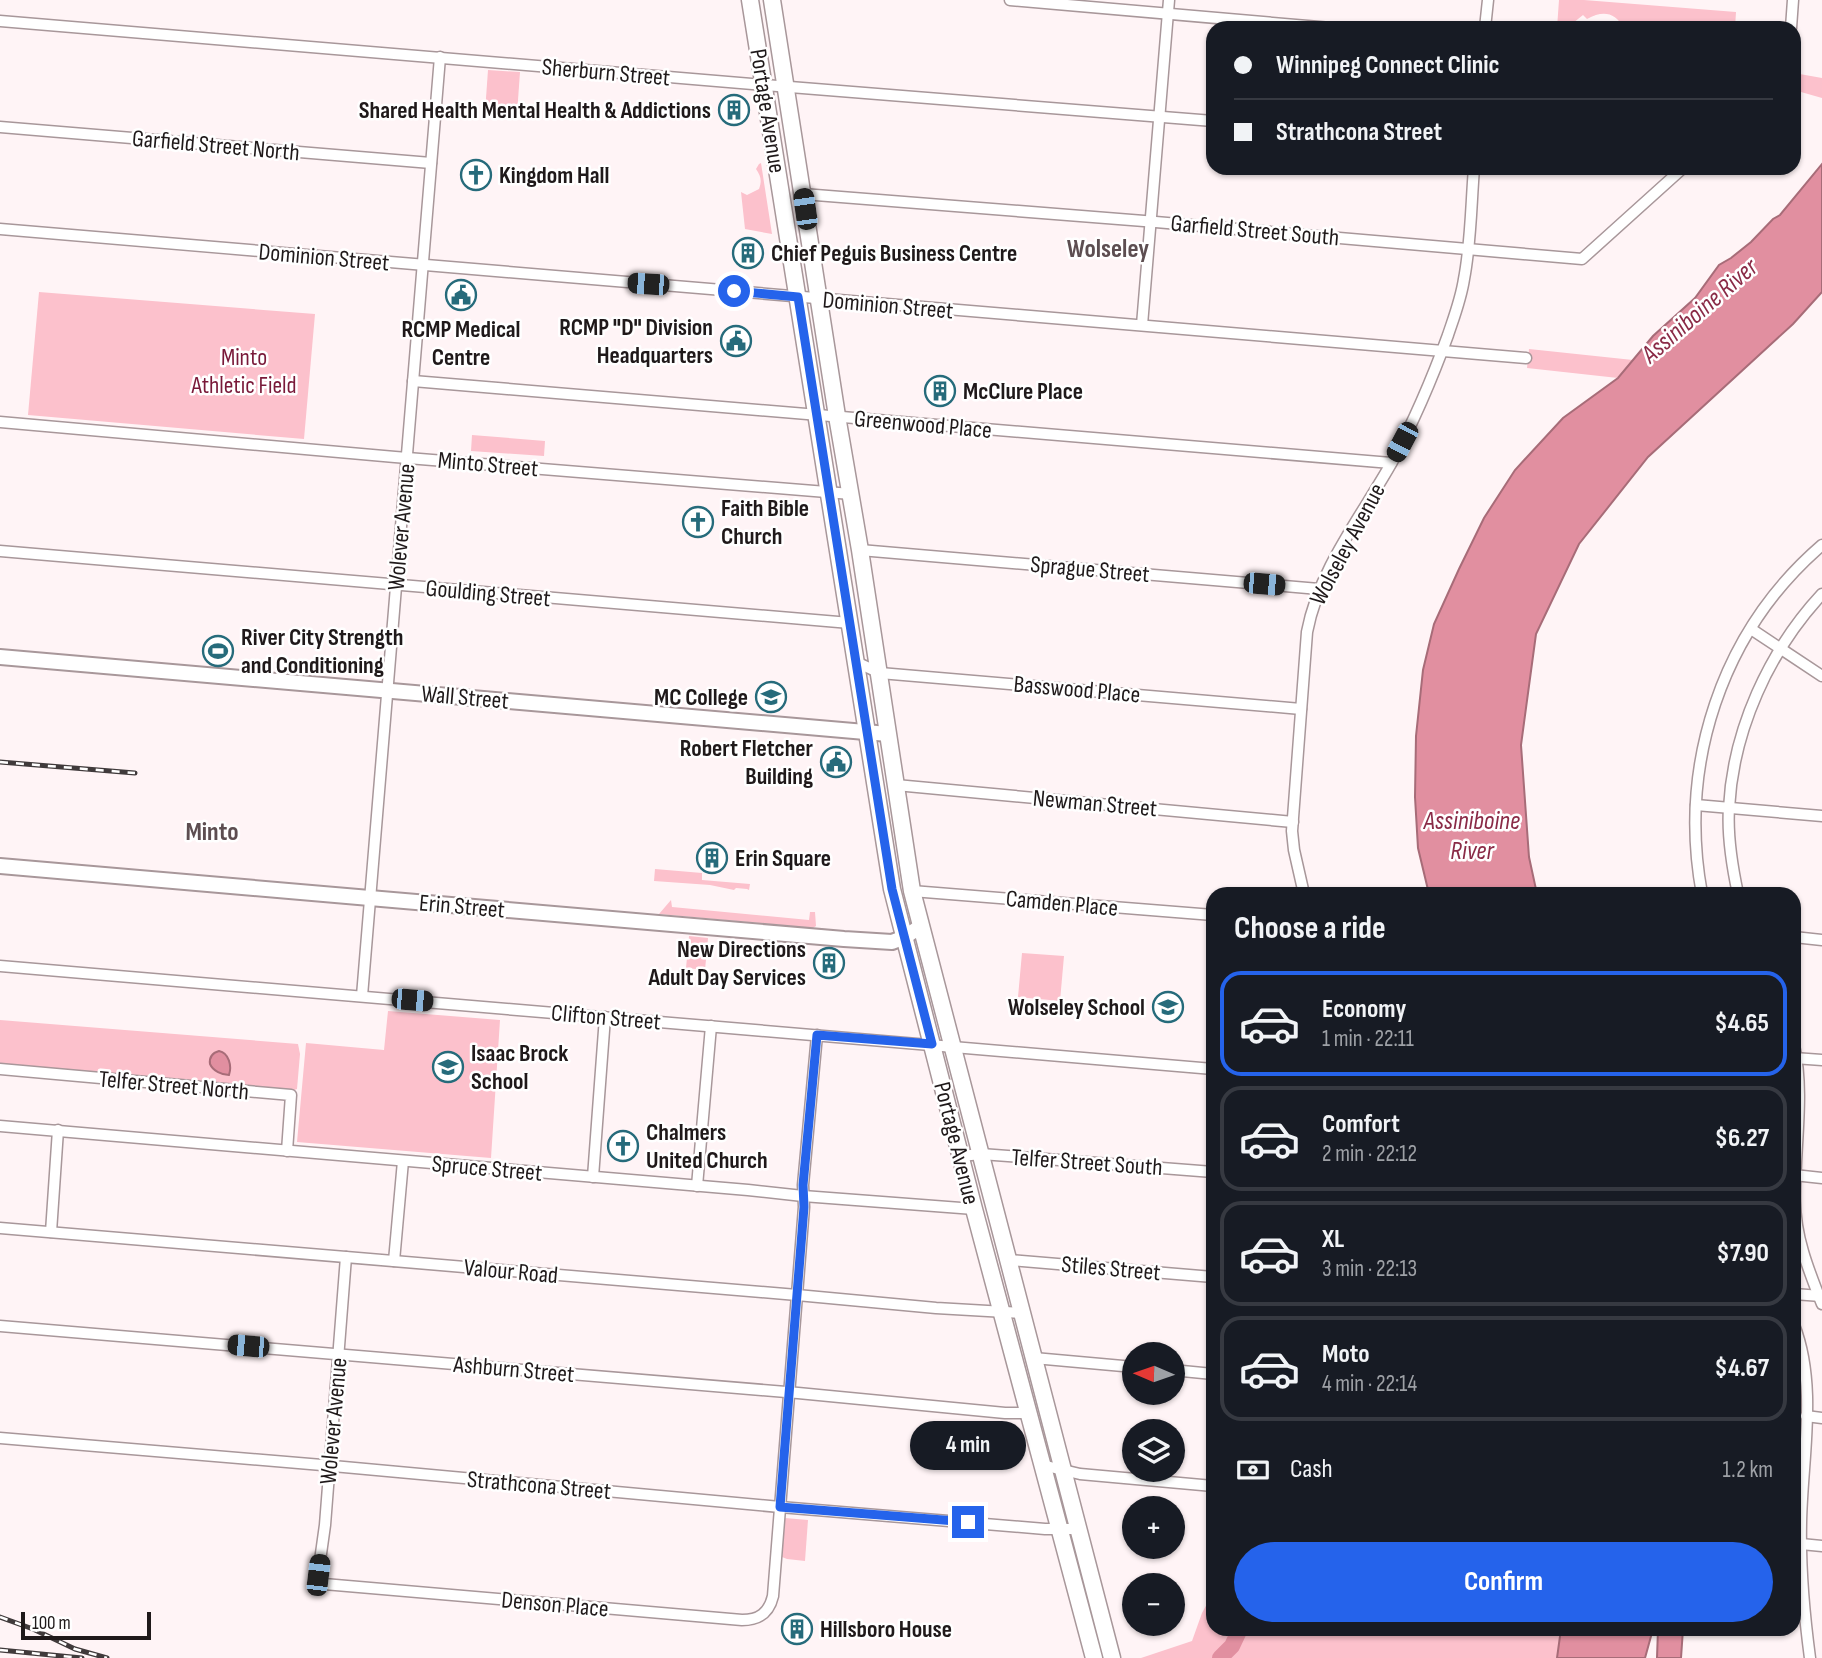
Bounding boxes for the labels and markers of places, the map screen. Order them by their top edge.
building icon: Shared Health Mental Health & Addictions [717,93,751,127]
place label: Shared Health Mental Health & Addictions [359,96,711,125]
church icon: Kingdom Hall [459,158,493,192]
place label: Kingdom Hall [499,161,609,190]
building icon: Chief Peguis Business Centre [731,236,765,270]
place label: Chief Peguis Business Centre [771,239,1017,268]
public building icon: RCMP Medical Centre [444,278,478,312]
place label: RCMP "D" Division Headquarters [559,313,713,370]
place label: RCMP Medical Centre [401,315,521,372]
public building icon: RCMP "D" Division Headquarters [719,324,753,358]
building icon: McClure Place [923,374,957,408]
place label: McClure Place [963,377,1083,406]
place label: Faith Bible Church [721,494,809,551]
church icon: Faith Bible Church [681,505,715,539]
place label: River City Strength and Conditioning [241,623,403,680]
sports icon: River City Strength and Conditioning [201,634,235,668]
school or university icon: MC College [754,680,788,714]
place label: MC College [654,683,748,712]
place label: Robert Fletcher Building [680,734,814,791]
public building icon: Robert Fletcher Building [819,745,853,779]
building icon: Erin Square [695,841,729,875]
place label: Erin Square [735,844,831,873]
place label: New Directions Adult Day Services [647,935,806,992]
building icon: New Directions Adult Day Services [812,946,846,980]
school or university icon: Wolseley School [1151,990,1185,1024]
place label: Wolseley School [1008,993,1145,1022]
place label: Isaac Brock School [471,1039,568,1096]
school or university icon: Isaac Brock School [431,1050,465,1084]
place label: Chalmers United Church [646,1118,768,1175]
church icon: Chalmers United Church [606,1129,640,1163]
building icon: Hillsboro House [780,1612,814,1646]
place label: Hillsboro House [820,1615,952,1644]

